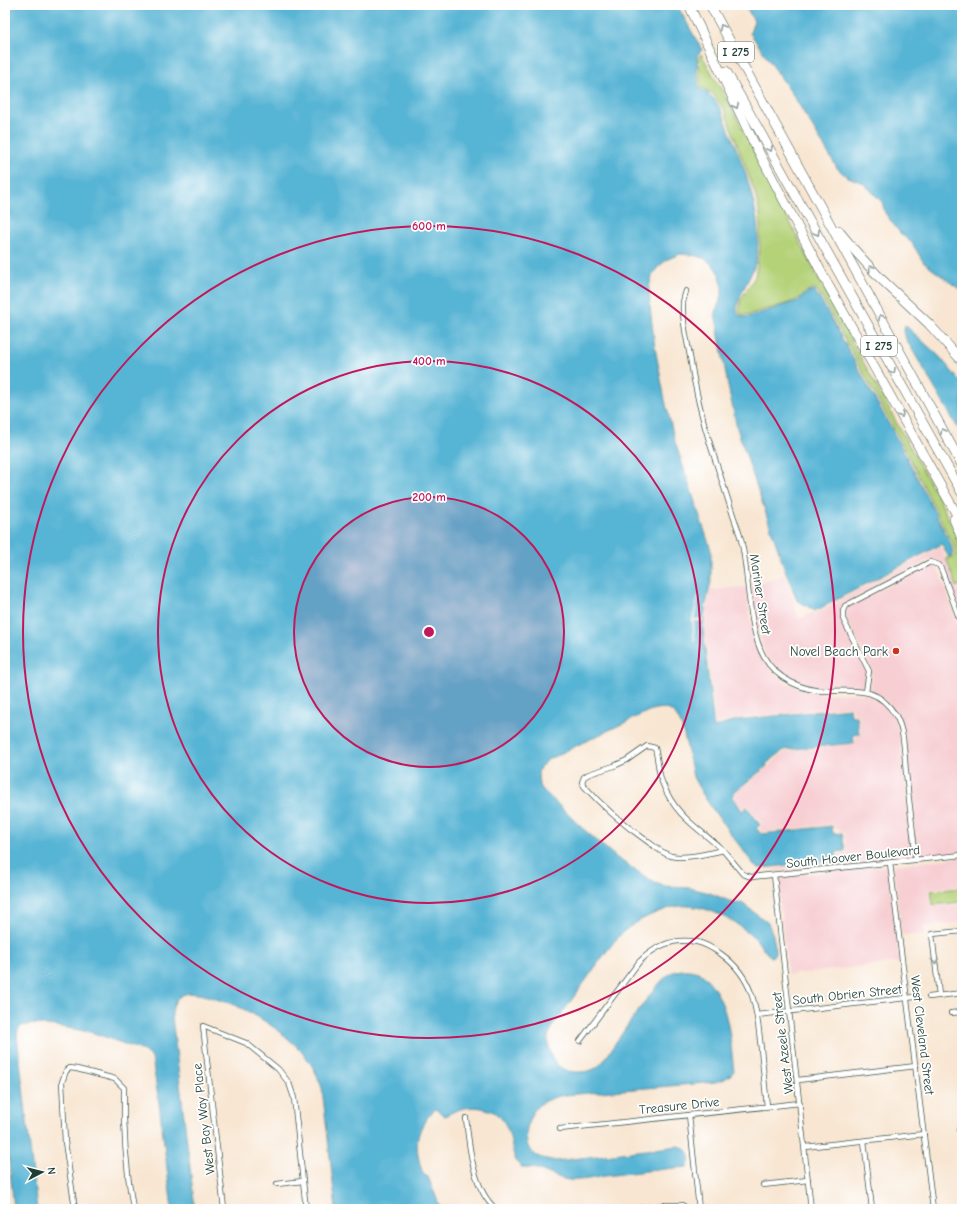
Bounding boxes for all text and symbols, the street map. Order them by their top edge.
one-way arrow [720,24,727,31]
road number: I 275 [718,42,754,62]
one-way arrow [732,103,740,110]
one-way arrow [765,145,772,152]
text: 600 m [412,219,446,233]
one-way arrow [812,229,819,236]
one-way arrow [868,266,875,273]
one-way arrow [878,314,885,321]
road number: I 275 [861,336,897,356]
text: 400 m [412,354,446,368]
one-way arrow [889,367,896,374]
one-way arrow [896,411,903,418]
one-way arrow [941,428,948,435]
text: 200 m [412,490,446,504]
street label: Mariner Street [747,553,774,637]
centre of rings [422,625,436,639]
place label: Novel Beach Park [790,644,889,659]
marker: Novel Beach Park [891,646,901,656]
street label: South Hoover Boulevard [785,842,921,871]
one-way arrow [930,958,939,964]
street label: West Cleveland Street [908,975,937,1097]
street label: South Obrien Street [792,981,904,1008]
street label: West Azeele Street [769,990,796,1095]
street label: West Bay Way Place [189,1062,218,1176]
street label: Treasure Drive [638,1094,720,1117]
north arrow [22,1152,62,1192]
text: N [45,1166,58,1175]

